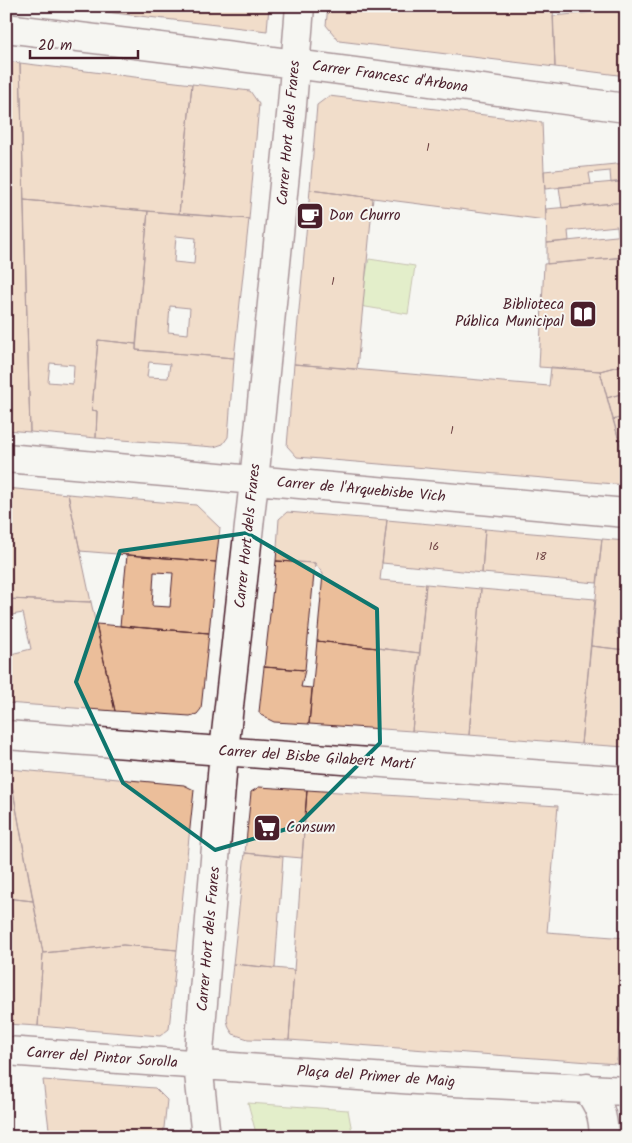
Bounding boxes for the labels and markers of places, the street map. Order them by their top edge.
cafe icon: Don Churro [295,201,325,231]
place label: Don Churro [329,204,401,228]
place label: Biblioteca Pública Municipal [455,293,564,334]
library icon: Biblioteca Pública Municipal [568,299,598,329]
supermarket icon: Consum [252,813,282,843]
place label: Consum [286,816,335,840]

